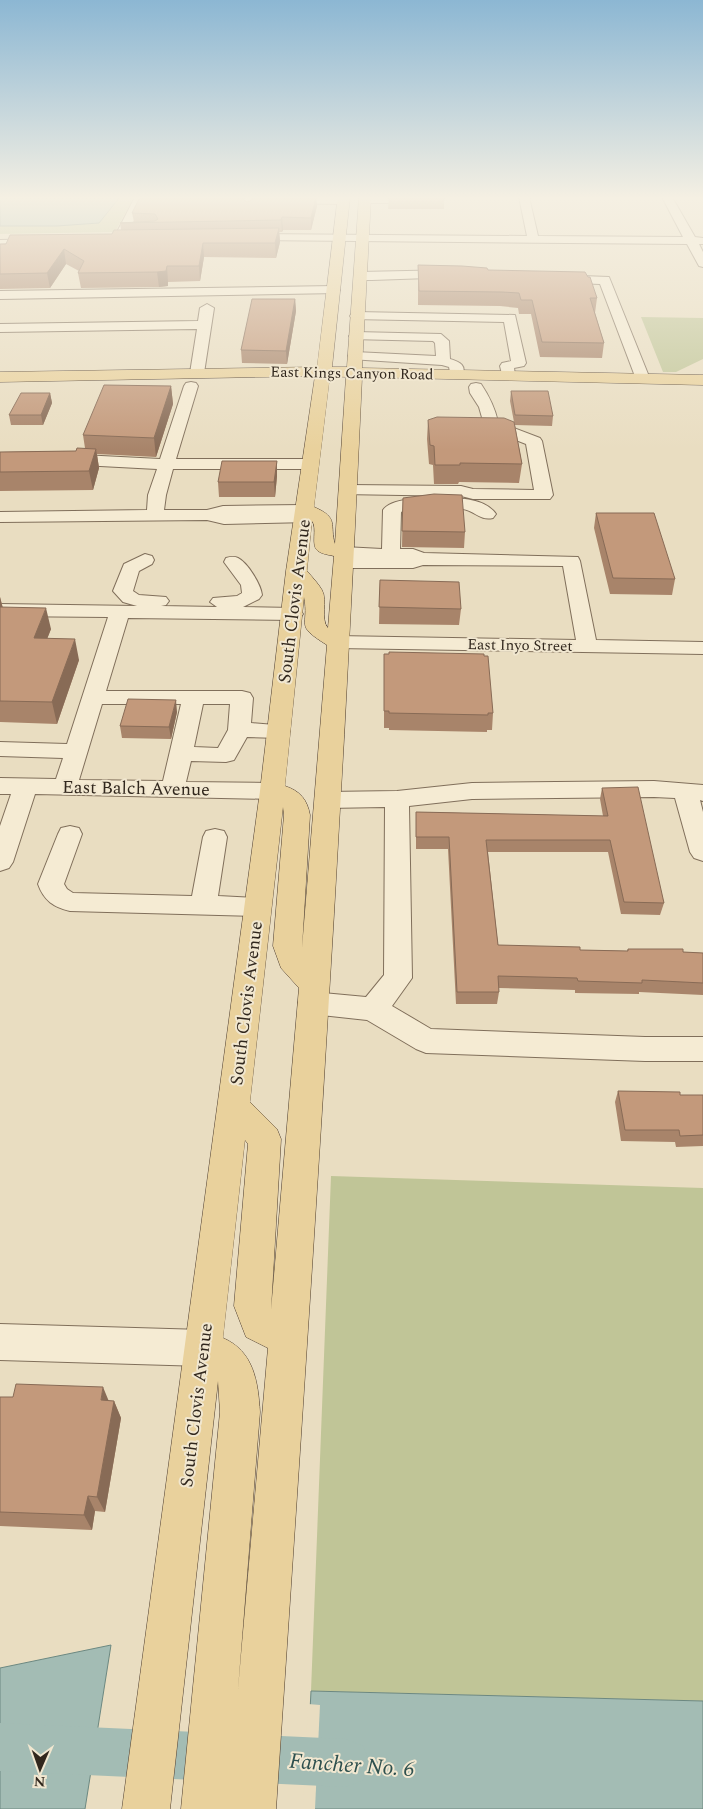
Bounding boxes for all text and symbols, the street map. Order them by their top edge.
street label: East Kings Canyon Road [270,361,434,386]
street label: South Clovis Avenue [271,517,318,685]
street label: East Inyo Street [467,633,573,658]
street label: East Balch Avenue [62,774,210,803]
street label: South Clovis Avenue [223,919,270,1087]
street label: South Clovis Avenue [173,1321,220,1489]
north arrow [15,1744,65,1794]
water label: Fancher No. 6 [288,1745,416,1786]
text: N [33,1771,46,1792]

